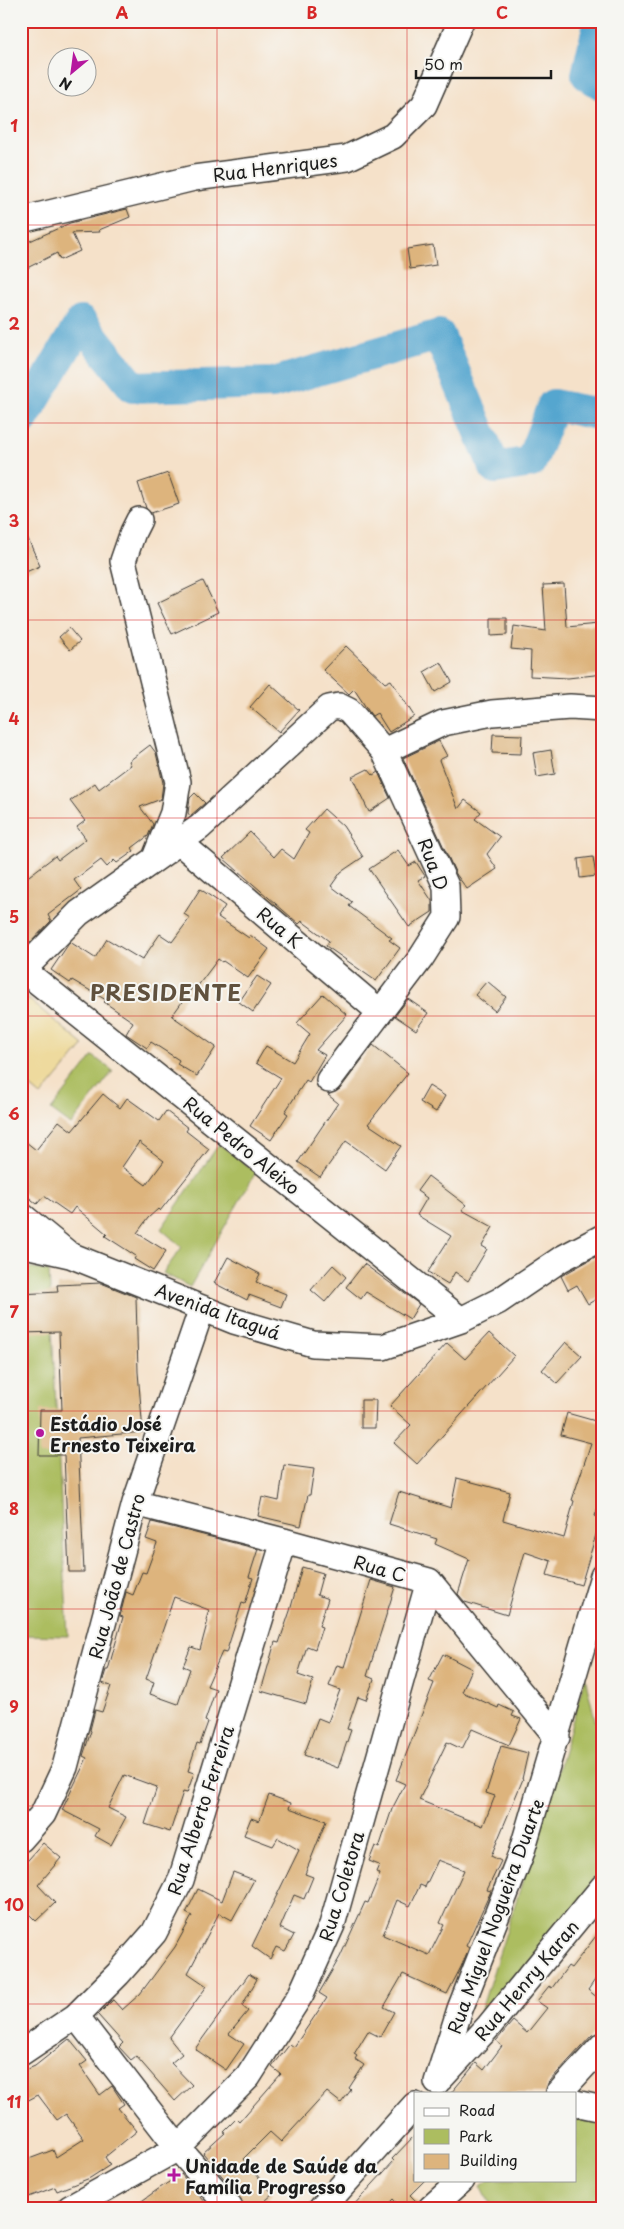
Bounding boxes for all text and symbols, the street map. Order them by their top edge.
text: A [116,0,129,24]
text: B [307,0,318,24]
text: C [496,0,508,24]
north arrow [48,48,98,98]
scale bar [416,48,552,80]
text: 50 m [424,52,463,75]
text: N [56,72,75,96]
text: 1 [10,113,18,137]
street label: Rua Henriques [211,146,339,188]
text: 2 [8,311,20,335]
text: 3 [9,508,19,532]
text: 4 [9,706,20,730]
street label: Rua D [412,834,456,894]
street label: Rua K [251,900,309,954]
text: 5 [9,904,19,928]
district label: PRESIDENTE [90,975,242,1008]
street label: Rua Pedro Aleixo [178,1089,306,1201]
text: 6 [8,1101,20,1125]
street label: Avenida Itaguá [152,1276,285,1346]
text: 7 [9,1299,19,1323]
place label: Estádio José Ernesto Teixeira [50,1410,196,1458]
marker: Estádio José Ernesto Teixeira [34,1427,46,1439]
street label: Rua João de Castro [81,1490,151,1662]
text: 8 [9,1496,19,1520]
street label: Rua C [351,1548,409,1588]
text: 9 [9,1694,19,1718]
street label: Rua Alberto Ferreira [160,1721,240,1898]
street label: Rua Miguel Nogueira Duarte [440,1795,550,2037]
street label: Rua Coletora [311,1828,371,1944]
text: 10 [4,1892,24,1916]
street label: Rua Henry Karan [467,1914,585,2046]
text: 11 [7,2089,21,2113]
legend [414,2092,576,2182]
text: Road [459,2098,495,2121]
text: Park [459,2124,493,2147]
text: Building [459,2148,518,2171]
place label: Unidade de Saúde da Família Progresso [185,2152,378,2200]
marker: Unidade de Saúde da Família Progresso [167,2168,181,2182]

